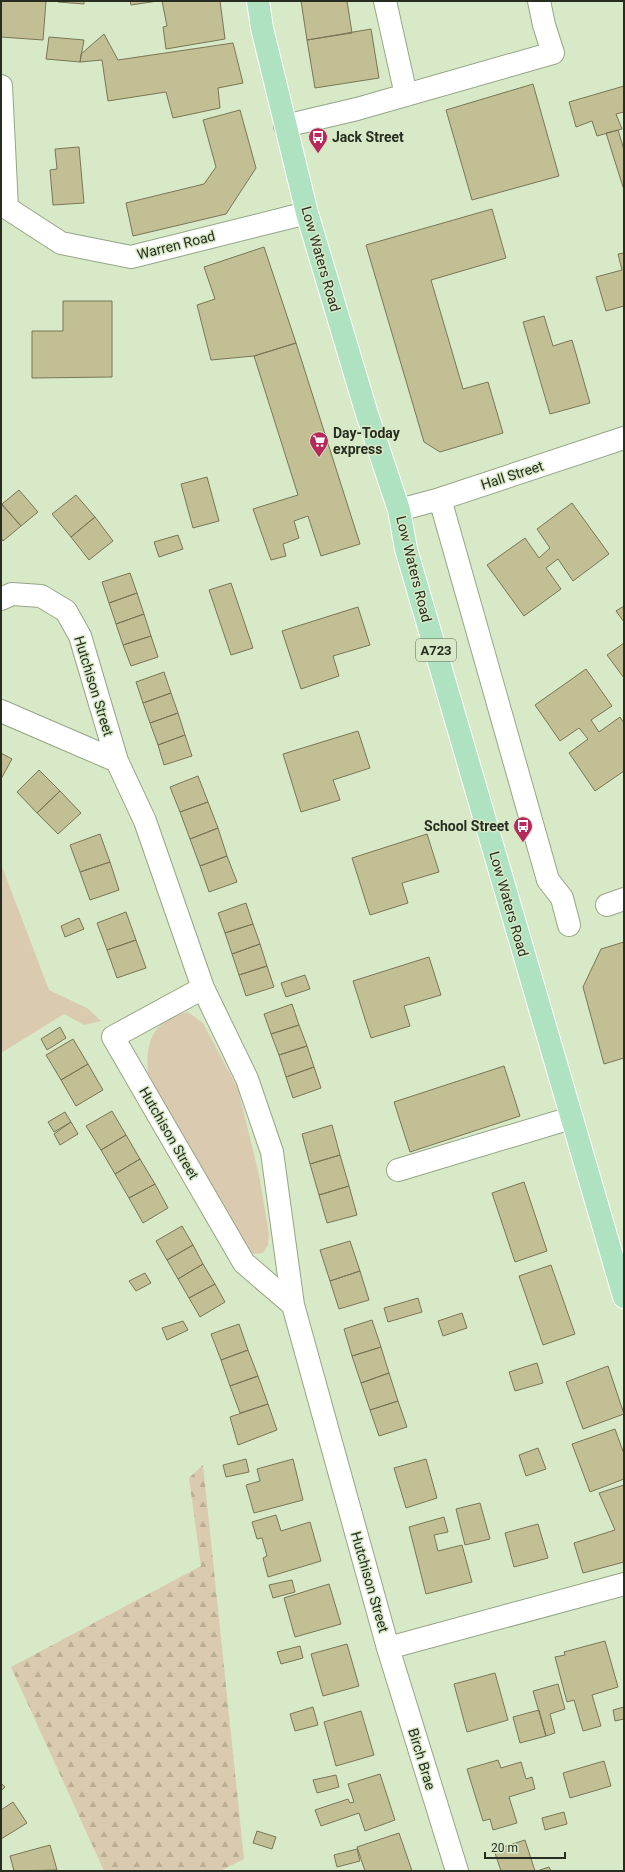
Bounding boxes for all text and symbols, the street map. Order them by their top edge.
bus stop icon: Jack Street [307,126,329,154]
place label: Jack Street [332,129,404,145]
street label: Low Waters Road [298,204,344,314]
street label: Warren Road [135,228,217,262]
place label: Day-Today express [333,425,401,457]
supermarket icon: Day-Today express [308,430,330,458]
street label: Hall Street [479,457,546,493]
street label: Low Waters Road [393,514,435,624]
street label: Hutchison Street [71,634,117,739]
road number: A723 [416,639,456,661]
bus stop icon: School Street [512,815,534,843]
place label: School Street [424,818,509,834]
street label: Low Waters Road [486,849,532,959]
street label: Hutchison Street [136,1084,202,1182]
street label: Hutchison Street [348,1530,392,1635]
street label: Birch Brae [405,1726,439,1792]
scale bar [485,1834,565,1860]
text: 20 m [491,1841,518,1855]

